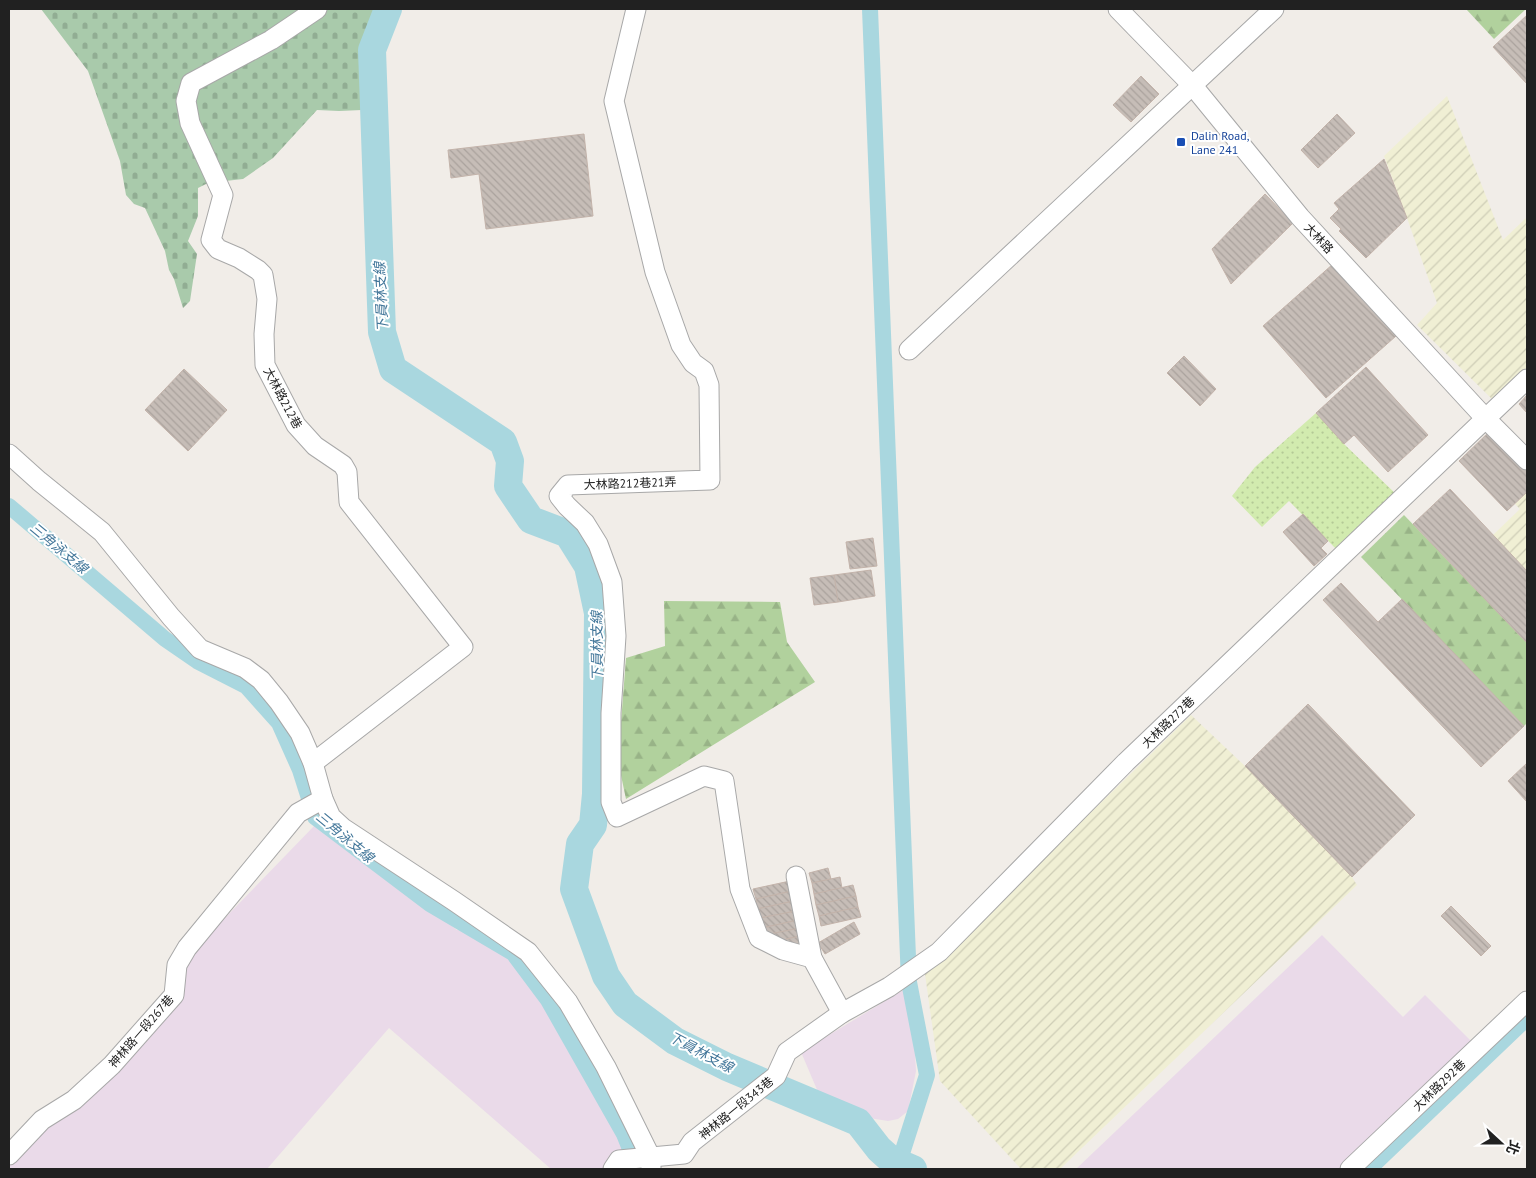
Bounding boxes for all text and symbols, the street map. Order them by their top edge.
place label: Dalin Road, Lane 241 [1191,128,1250,157]
marker: Dalin Road, Lane 241 [1175,136,1187,148]
street label: 大林路 [1301,220,1337,256]
water label: 下員林支線 [370,260,392,332]
street label: 大林路212巷 [261,365,305,431]
street label: 大林路212巷21弄 [583,474,677,492]
water label: 三角泳支線 [26,519,93,579]
water label: 下員林支線 [587,609,607,681]
street label: 大林路272巷 [1138,693,1198,751]
water label: 三角泳支線 [312,808,379,868]
street label: 神林路一段267巷 [105,992,177,1070]
water label: 下員林支線 [666,1028,738,1077]
street label: 大林路292巷 [1409,1056,1469,1114]
street label: 神林路一段343巷 [696,1073,776,1143]
north arrow [1476,1118,1526,1168]
text: 北 [1502,1138,1524,1157]

